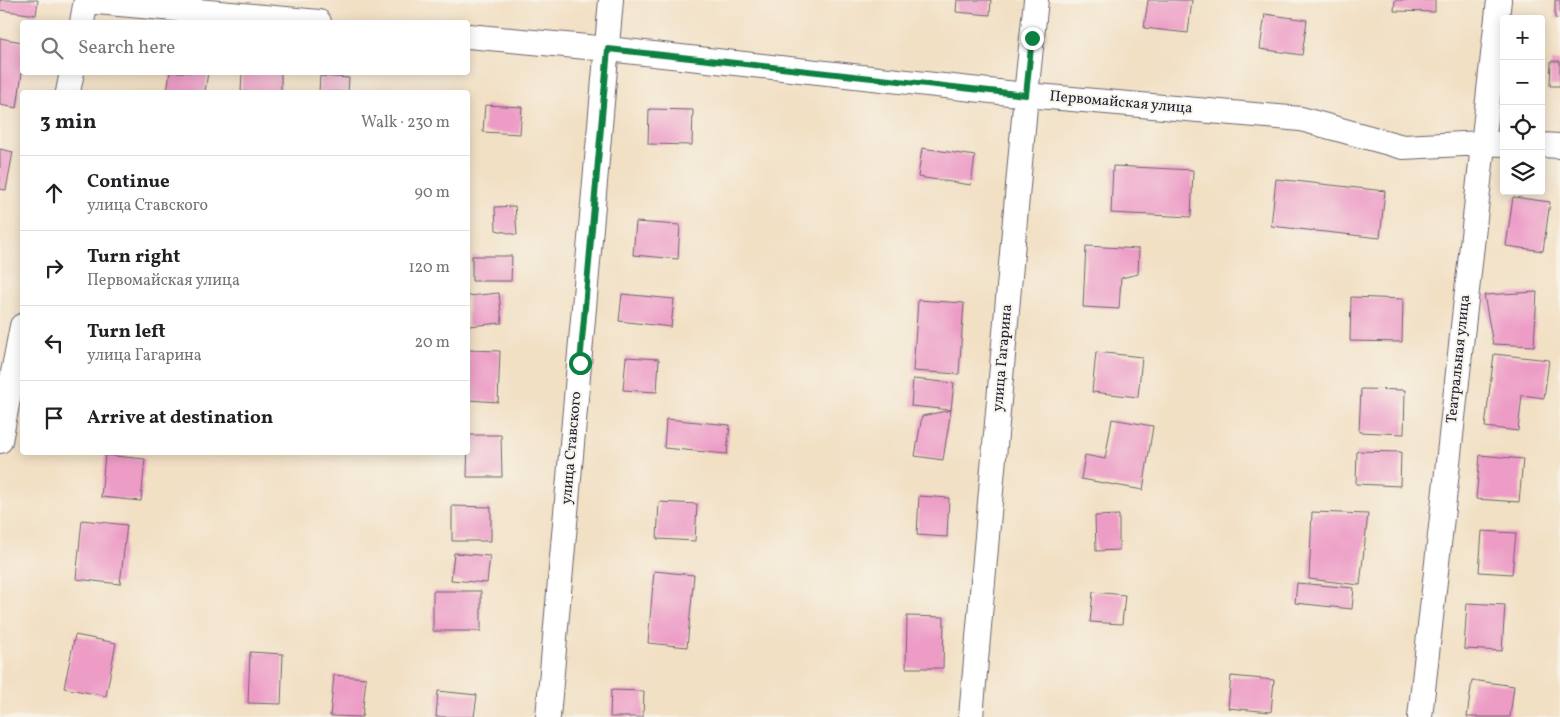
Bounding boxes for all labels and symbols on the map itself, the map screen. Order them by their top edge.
route end [1021,27,1044,50]
street label: Первомайская улица [1049,86,1193,120]
street label: Театральная улица [1442,294,1476,424]
street label: улица Гагарина [988,303,1018,413]
route start [569,352,592,375]
street label: улица Ставского [557,391,587,505]

